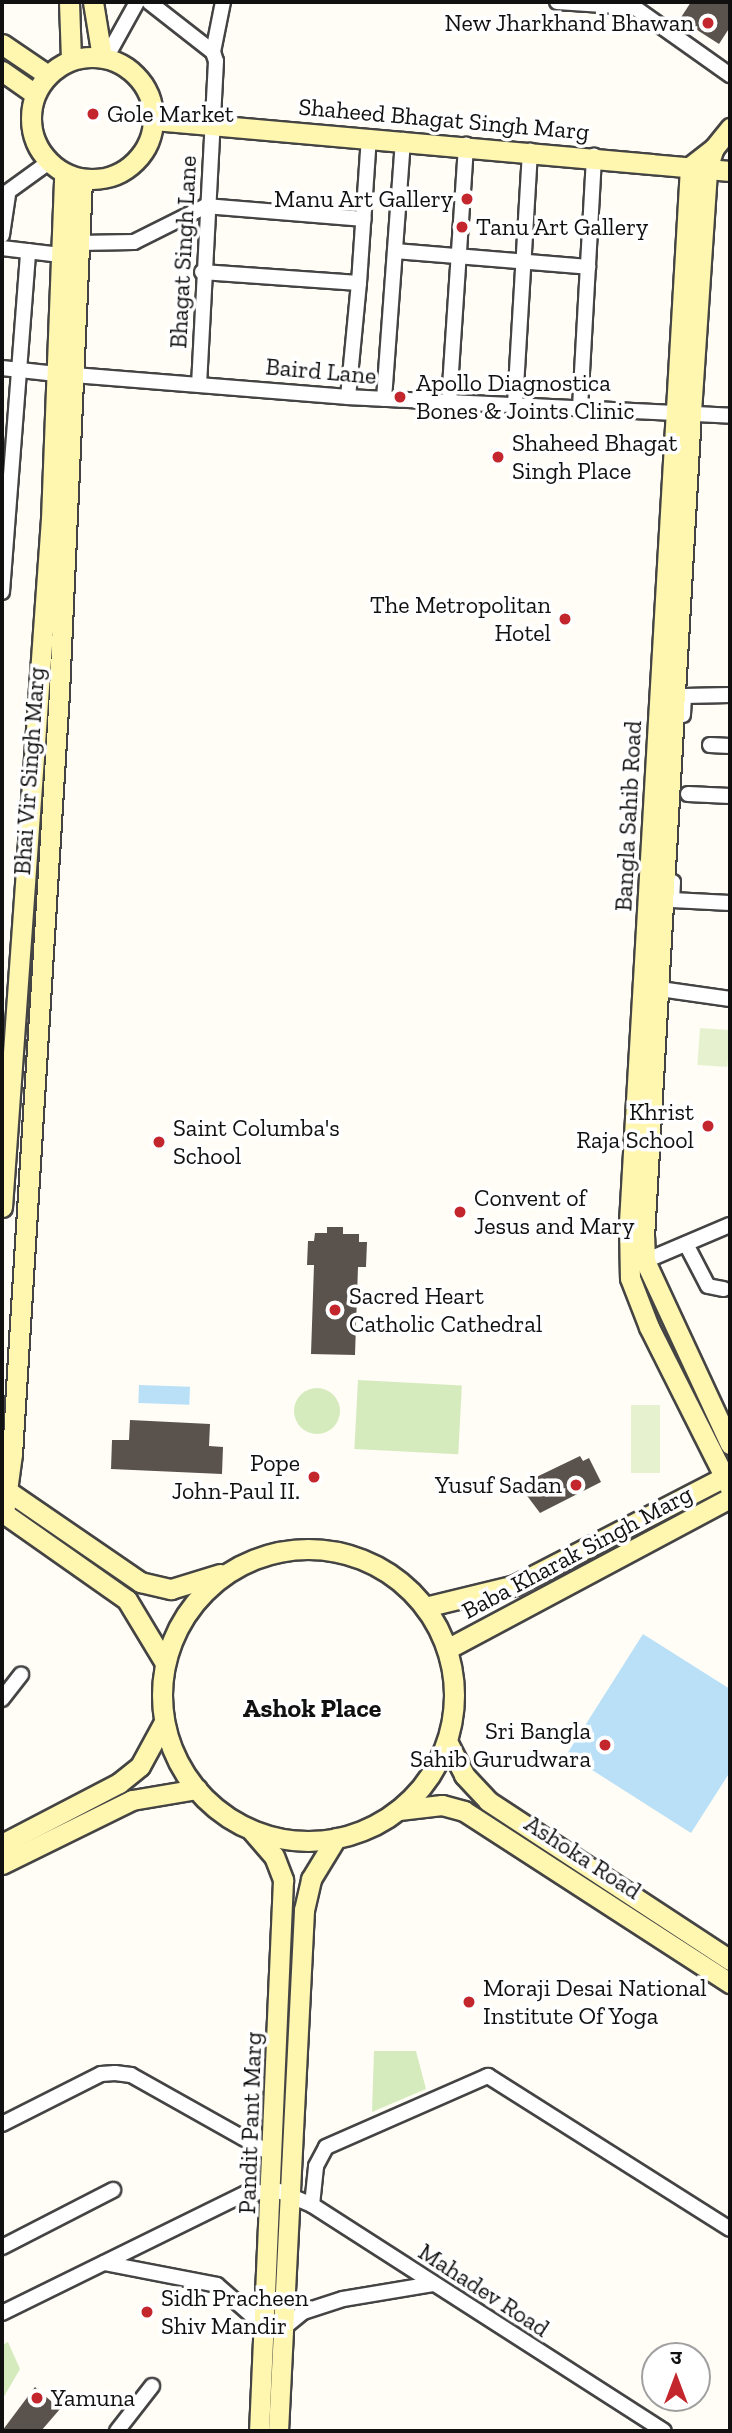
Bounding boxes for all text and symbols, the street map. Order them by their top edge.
place label: New Jharkhand Bhawan [443,9,694,37]
marker: New Jharkhand Bhawan [700,15,716,31]
street label: Shaheed Bhagat Singh Marg [297,92,591,146]
place label: Gole Market [107,100,234,128]
marker: Gole Market [85,106,101,122]
street label: Bhagat Singh Lane [164,155,202,349]
place label: Manu Art Gallery [273,185,453,213]
marker: Manu Art Gallery [459,191,475,207]
place label: Tanu Art Gallery [476,213,649,241]
marker: Tanu Art Gallery [454,219,470,235]
street label: Baird Lane [264,352,378,390]
place label: Apollo Diagnostica Bones & Joints Clinic [416,369,635,425]
marker: Apollo Diagnostica Bones & Joints Clinic [390,387,410,407]
place label: Shaheed Bhagat Singh Place [512,429,678,485]
marker: Shaheed Bhagat Singh Place [490,449,506,465]
place label: The Metropolitan Hotel [370,591,551,647]
marker: The Metropolitan Hotel [557,611,573,627]
street label: Bhai Vir Singh Marg [7,665,51,877]
street label: Bangla Sahib Road [609,720,647,912]
place label: Khrist Raja School [576,1098,694,1154]
place label: Saint Columba's School [173,1114,340,1170]
marker: Khrist Raja School [700,1118,716,1134]
marker: Saint Columba's School [151,1134,167,1150]
place label: Convent of Jesus and Mary [474,1184,634,1240]
marker: Convent of Jesus and Mary [452,1204,468,1220]
place label: Sacred Heart Catholic Cathedral [349,1282,542,1338]
marker: Sacred Heart Catholic Cathedral [327,1302,343,1318]
place label: Pope John-Paul II. [172,1449,300,1505]
marker: Pope John-Paul II. [306,1469,322,1485]
place label: Yusuf Sadan [435,1471,562,1499]
marker: Yusuf Sadan [568,1477,584,1493]
street label: Baba Kharak Singh Marg [457,1479,697,1625]
district label: Ashok Place [243,1693,381,1725]
place label: Sri Bangla Sahib Gurudwara [410,1717,591,1773]
marker: Sri Bangla Sahib Gurudwara [597,1737,613,1753]
street label: Ashoka Road [519,1809,647,1905]
place label: Moraji Desai National Institute Of Yoga [483,1974,707,2030]
marker: Moraji Desai National Institute Of Yoga [461,1994,477,2010]
street label: Pandit Pant Marg [232,2031,268,2215]
street label: Mahadev Road [413,2237,555,2343]
place label: Sidh Pracheen Shiv Mandir [161,2284,309,2340]
marker: Sidh Pracheen Shiv Mandir [139,2304,155,2320]
north arrow [641,2342,711,2412]
text: उ [670,2346,682,2369]
place label: Yamuna [51,2384,135,2412]
marker: Yamuna [29,2390,45,2406]

